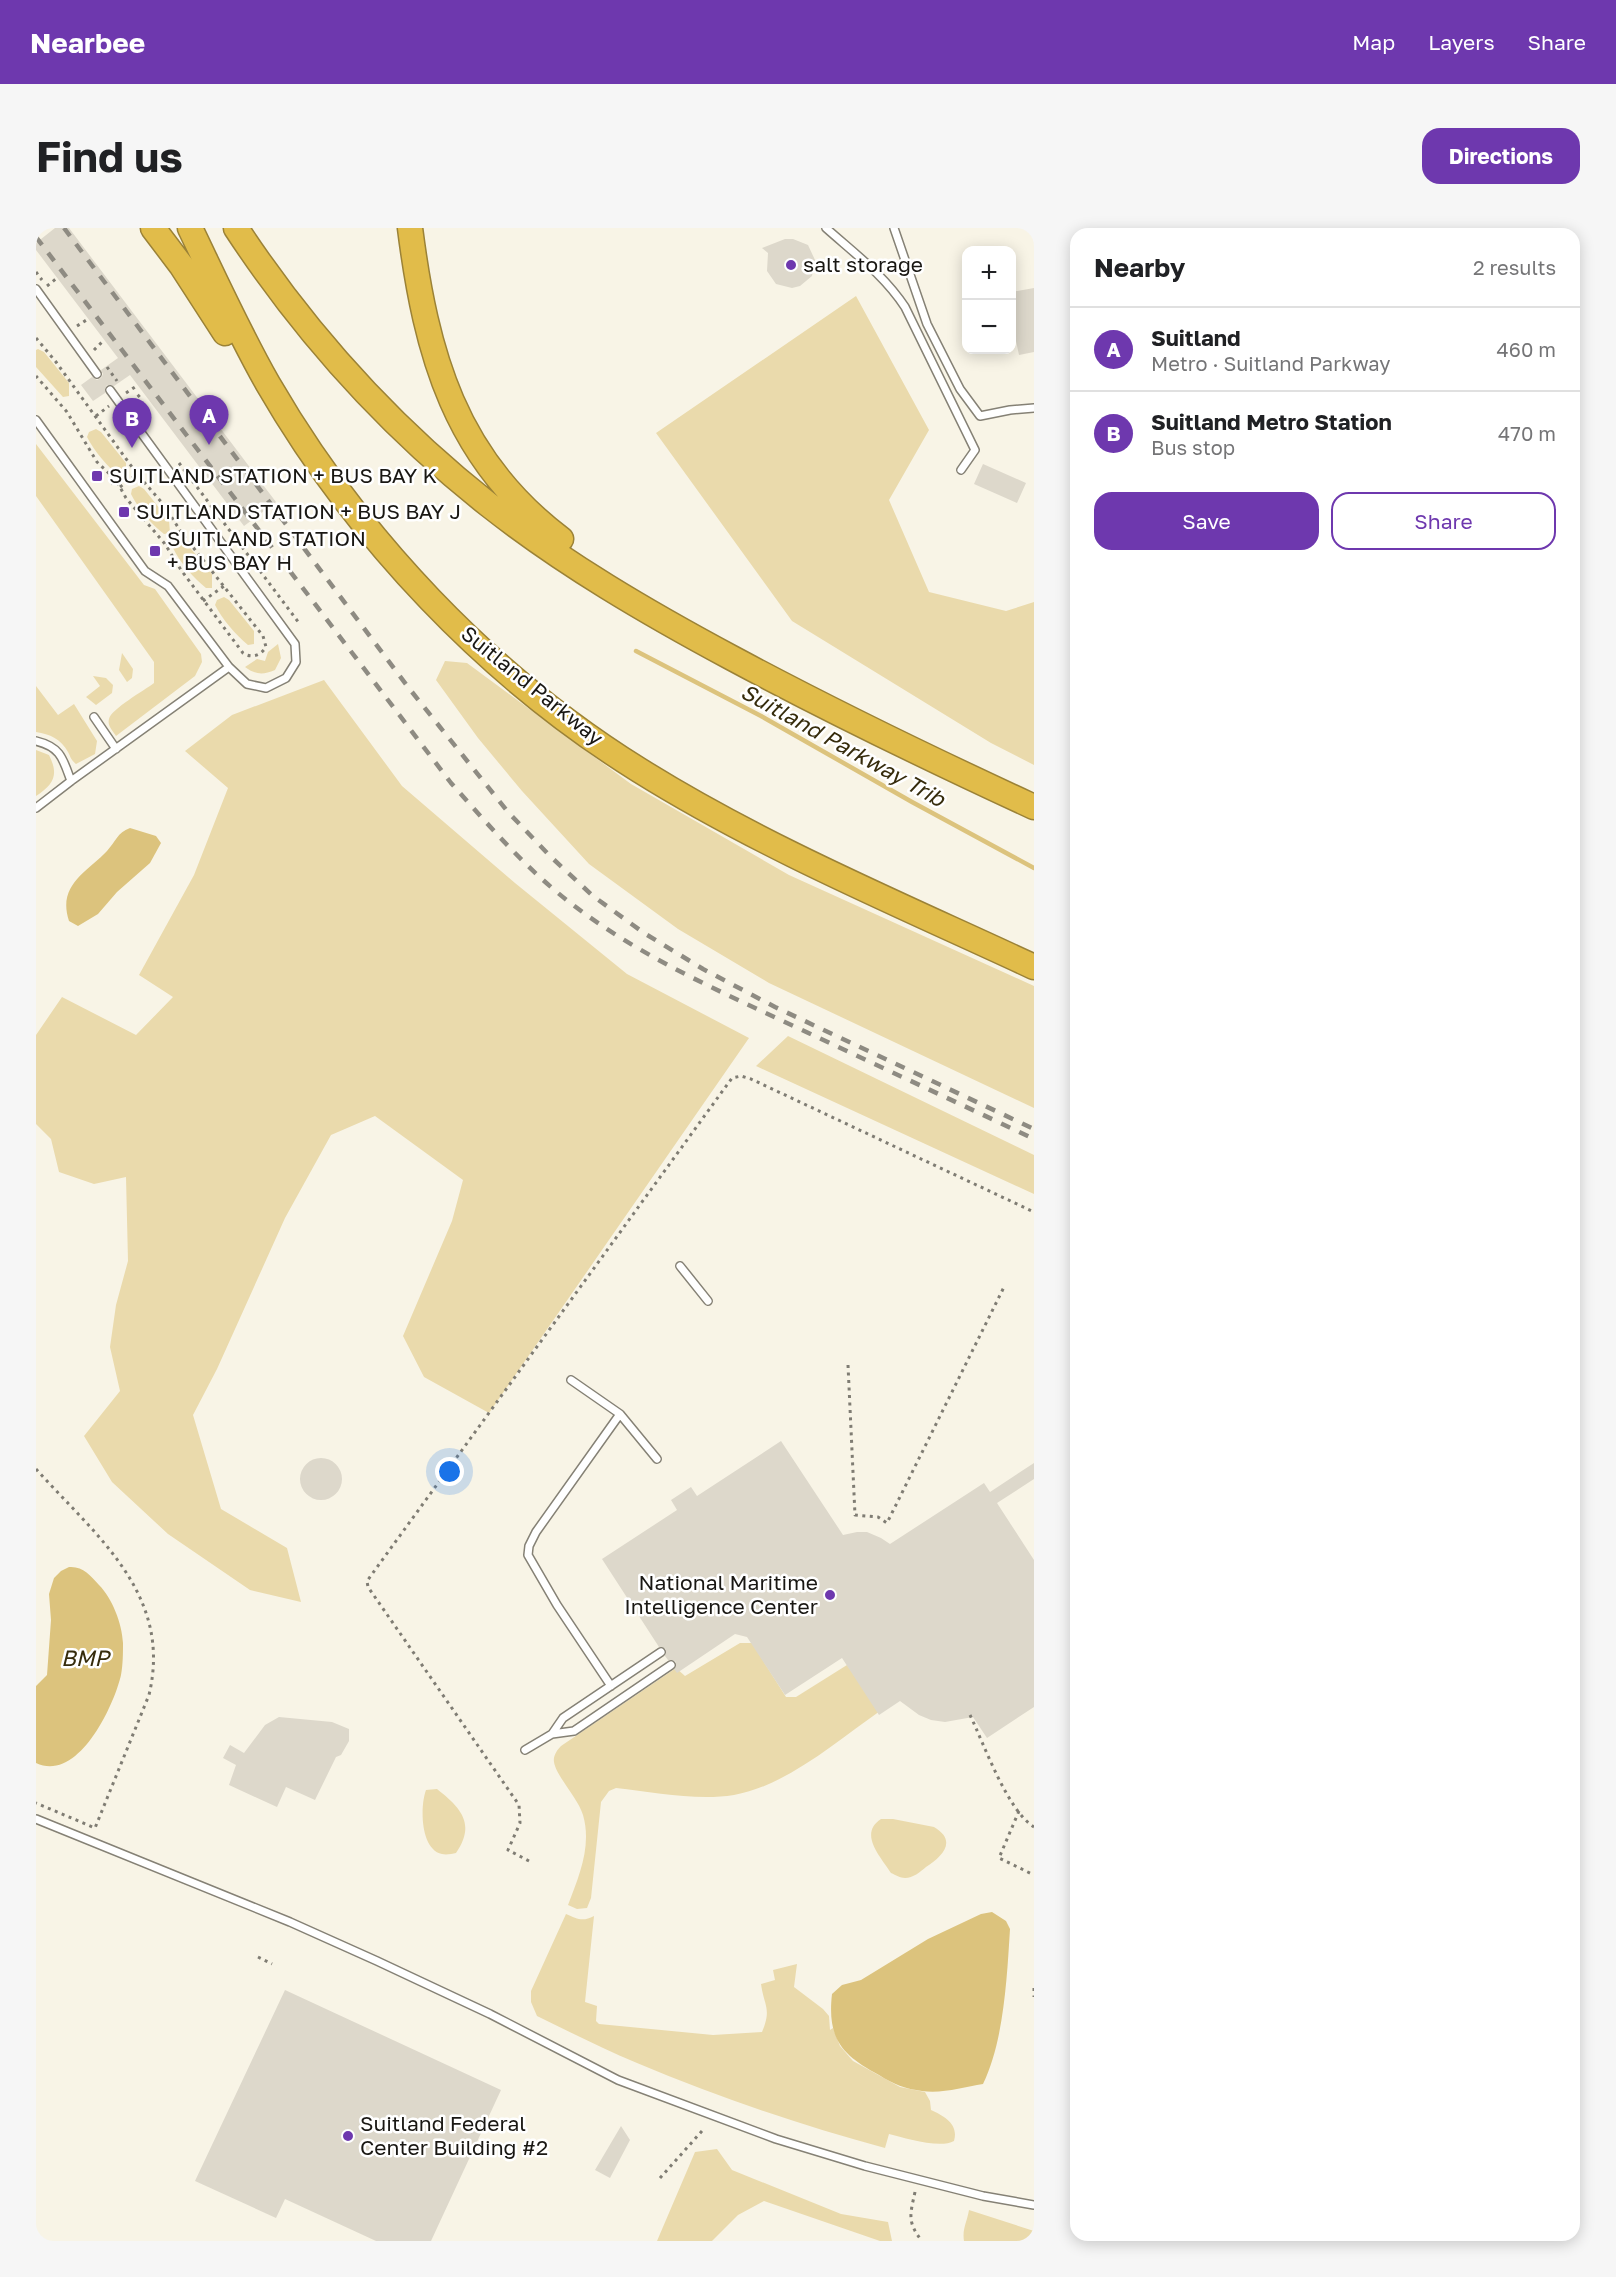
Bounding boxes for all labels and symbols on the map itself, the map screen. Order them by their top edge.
place label: salt storage [803,251,923,277]
marker: salt storage [784,258,798,272]
pin: A [190,396,228,445]
pin: B [112,398,152,448]
place label: SUITLAND STATION + BUS BAY K [109,462,437,488]
marker: SUITLAND STATION + BUS BAY K [90,469,104,483]
place label: SUITLAND STATION + BUS BAY J [136,498,461,524]
marker: SUITLAND STATION + BUS BAY J [117,505,131,519]
place label: SUITLAND STATION + BUS BAY H [167,525,366,575]
marker: SUITLAND STATION + BUS BAY H [148,544,162,558]
street label: Suitland Parkway [456,620,609,751]
water label: Suitland Parkway Trib [737,677,951,813]
your location [435,1457,464,1486]
place label: National Maritime Intelligence Center [624,1569,818,1619]
marker: National Maritime Intelligence Center [823,1588,837,1602]
water label: BMP [61,1644,112,1671]
place label: Suitland Federal Center Building #2 [360,2110,548,2160]
marker: Suitland Federal Center Building #2 [341,2129,355,2143]

